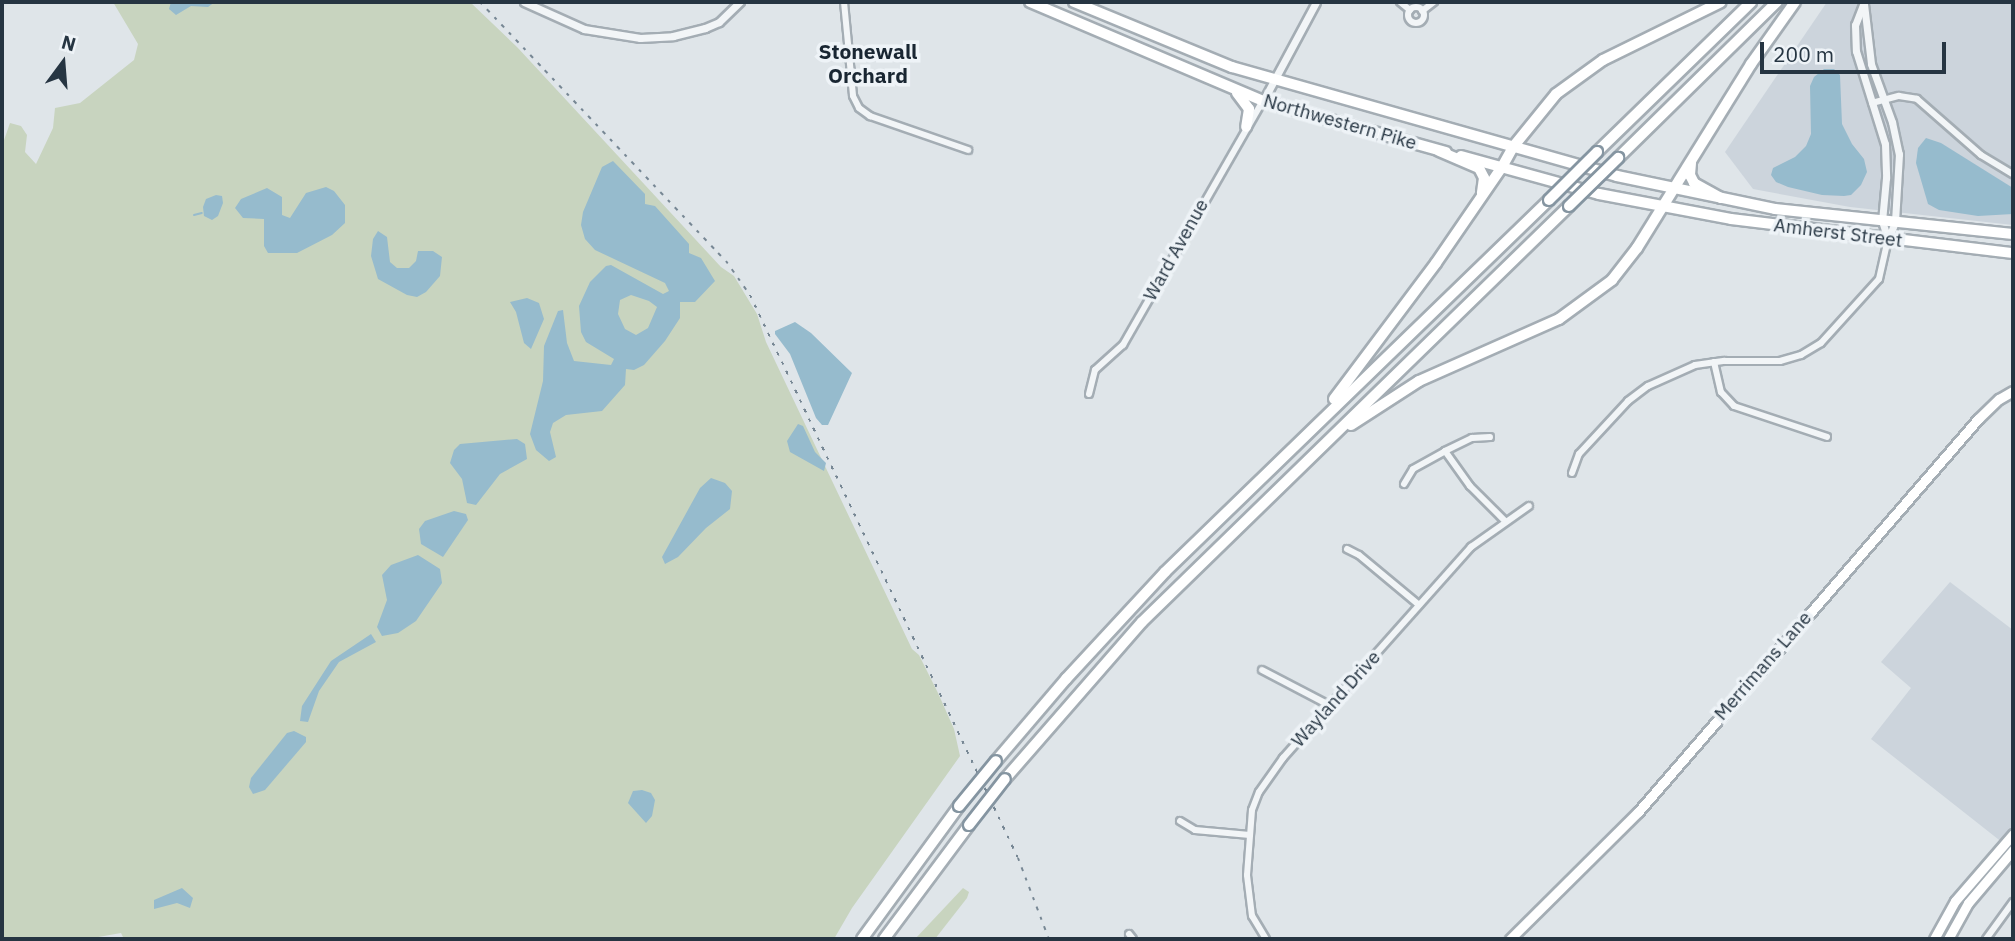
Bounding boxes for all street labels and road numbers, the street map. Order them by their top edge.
street label: Northwestern Pike [1261,89,1419,155]
street label: Ward Avenue [1139,195,1213,305]
street label: Amherst Street [1772,214,1904,252]
street label: Merrimans Lane [1710,607,1816,725]
street label: Wayland Drive [1287,646,1385,752]

